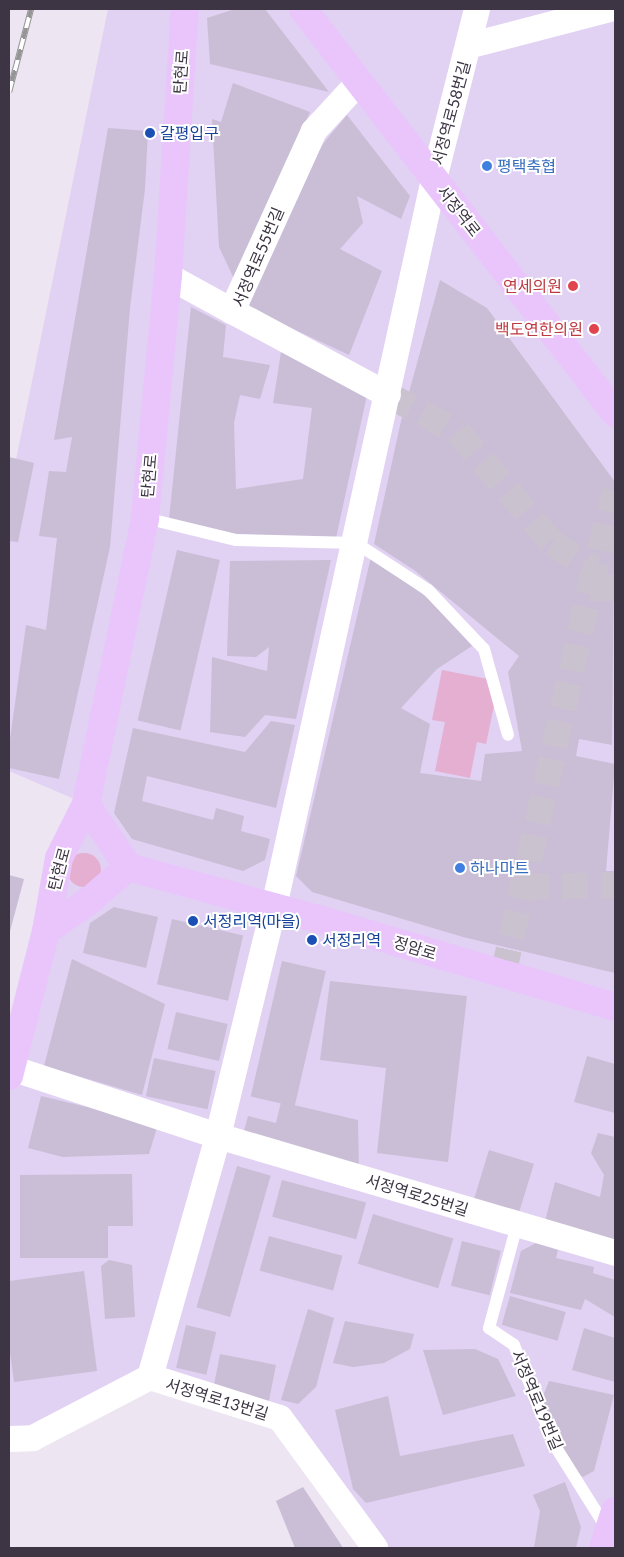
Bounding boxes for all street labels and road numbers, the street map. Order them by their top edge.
street label: 탄현로 [170,49,192,95]
street label: 서정역로58번길 [428,59,474,167]
street label: 서정역로 [433,182,485,240]
street label: 서정역로55번길 [228,204,288,310]
street label: 탄현로 [138,453,160,499]
street label: 탄현로 [44,845,74,893]
street label: 정암로 [391,932,439,964]
street label: 서정역로25번길 [363,1170,471,1220]
street label: 서정역로19번길 [507,1347,567,1453]
street label: 서정역로13번길 [163,1374,271,1424]

